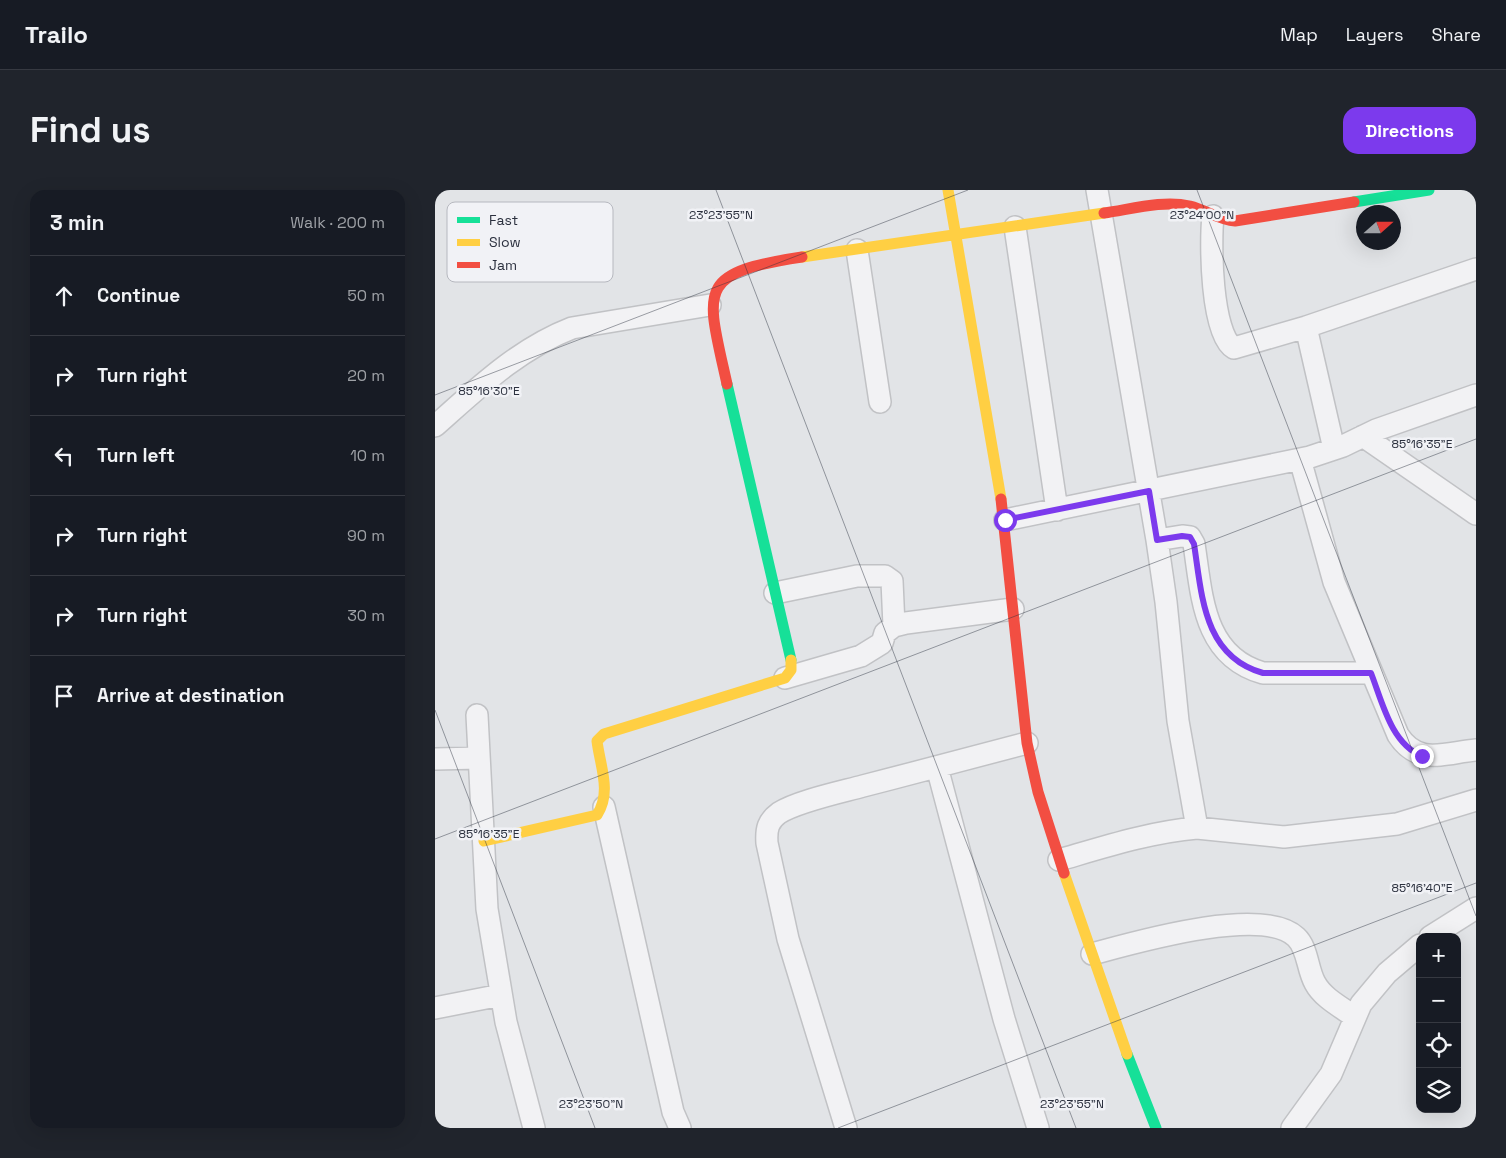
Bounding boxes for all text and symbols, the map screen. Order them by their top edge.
text: Trailo [25,19,88,50]
text: Map [1280,23,1318,46]
text: Layers [1346,23,1403,46]
text: Share [1431,23,1481,46]
button: Directions [1343,107,1476,154]
text: Find us [30,108,151,152]
legend [447,202,613,282]
north arrow [1356,205,1401,250]
text: 23°23'55"N [689,207,753,223]
text: 23°24'00"N [1170,207,1234,223]
text: 3 min [50,209,105,236]
text: Fast [489,211,518,229]
text: Walk · 200 m [290,212,385,233]
text: Slow [489,233,521,251]
text: Jam [489,256,517,274]
icon: ahead [50,282,78,310]
text: Continue [97,283,180,308]
text: 50 m [347,285,385,306]
icon: right [50,362,78,390]
text: Turn right [97,363,187,388]
text: 20 m [347,365,385,386]
text: 85°16'30"E [458,383,520,399]
text: 85°16'35"E [1392,436,1453,452]
icon: left [50,442,78,470]
text: Turn left [97,443,175,468]
text: 10 m [350,445,385,466]
route start [994,509,1017,532]
icon: right [50,522,78,550]
text: Turn right [97,523,187,548]
text: 90 m [347,525,385,546]
icon: right [50,602,78,630]
text: Turn right [97,603,187,628]
text: 30 m [347,605,385,626]
icon: arrive [50,682,78,710]
text: Arrive at destination [97,683,285,708]
route end [1411,745,1434,768]
text: 85°16'35"E [459,826,520,842]
text: 85°16'40"E [1391,880,1453,896]
map controls [1416,933,1461,1113]
button: + [1416,933,1461,978]
button: − [1416,978,1461,1023]
button: locate [1416,1023,1461,1068]
button: layers [1416,1068,1461,1113]
text: 23°23'50"N [559,1096,623,1112]
text: 23°23'55"N [1040,1096,1104,1112]

